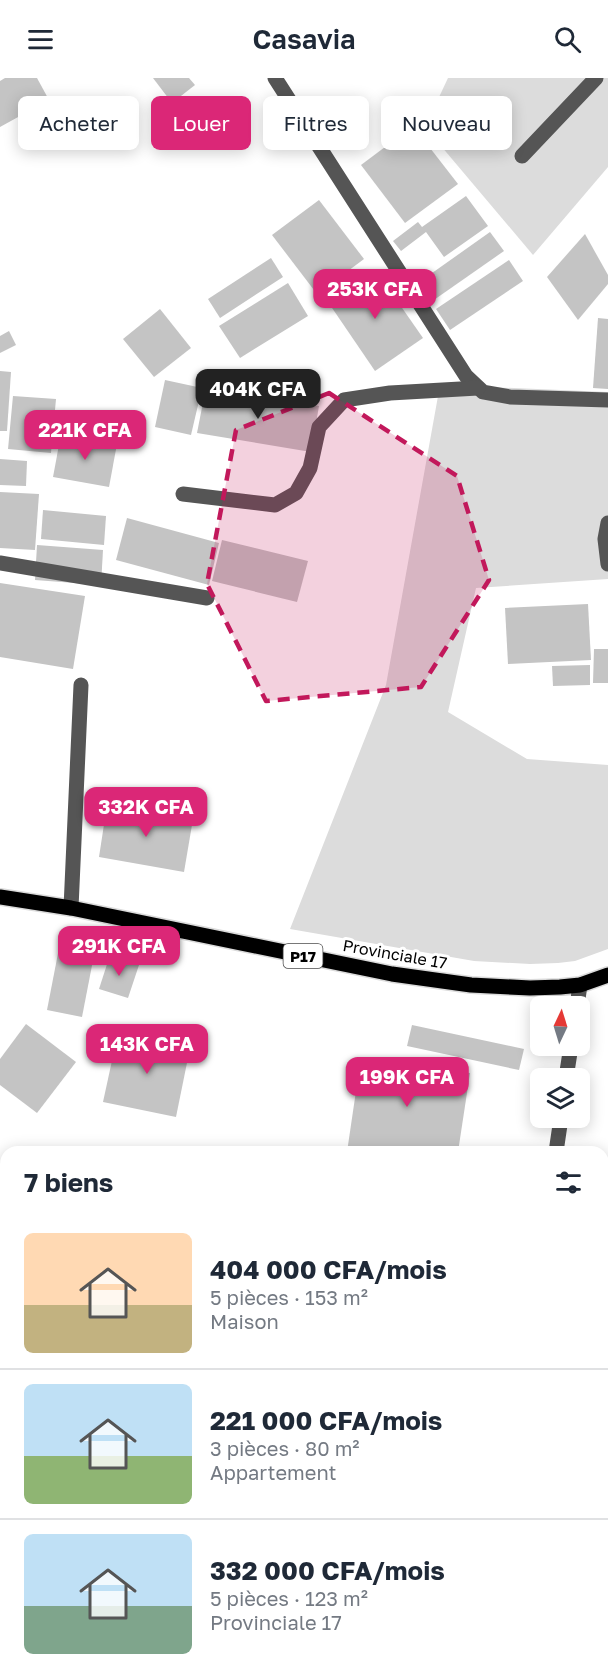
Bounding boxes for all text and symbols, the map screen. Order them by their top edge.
icon: menu [24,23,57,56]
text: Casavia [253,23,355,55]
icon: search [551,23,584,56]
chip: Acheter [18,96,139,150]
chip: Louer [151,96,251,150]
chip: Filtres [263,96,369,150]
chip: Nouveau [381,96,512,150]
pin: 253K CFA [313,269,437,320]
text: 253K CFA [327,276,423,300]
pin: 404K CFA [196,369,320,420]
text: 404K CFA [210,376,306,400]
pin: 221K CFA [23,410,147,461]
text: 221K CFA [38,417,132,441]
pin: 332K CFA [84,787,208,838]
text: 332K CFA [98,794,194,818]
pin: 291K CFA [57,926,181,977]
text: 291K CFA [72,933,166,957]
street label: Provinciale 17 [341,935,449,973]
road number: P17 [284,944,322,968]
north arrow [530,996,590,1056]
map controls [530,996,590,1128]
pin: 143K CFA [85,1024,209,1075]
text: 143K CFA [100,1031,194,1055]
pin: 199K CFA [345,1057,469,1108]
text: 199K CFA [360,1064,454,1088]
button: layers [530,1068,590,1128]
icon: filters [552,1166,585,1199]
text: 7 biens [24,1167,113,1198]
text: 404 000 CFA/mois [210,1254,447,1285]
icon: home [72,1257,144,1329]
text: 5 pièces · 153 m² [210,1285,368,1309]
text: Maison [210,1309,279,1333]
text: 221 000 CFA/mois [210,1405,442,1436]
icon: home [72,1408,144,1480]
text: 3 pièces · 80 m² [210,1436,360,1460]
text: Appartement [210,1460,337,1484]
text: 332 000 CFA/mois [210,1555,445,1586]
icon: home [72,1558,144,1630]
text: 5 pièces · 123 m² [210,1586,368,1610]
text: Provinciale 17 [210,1610,342,1634]

